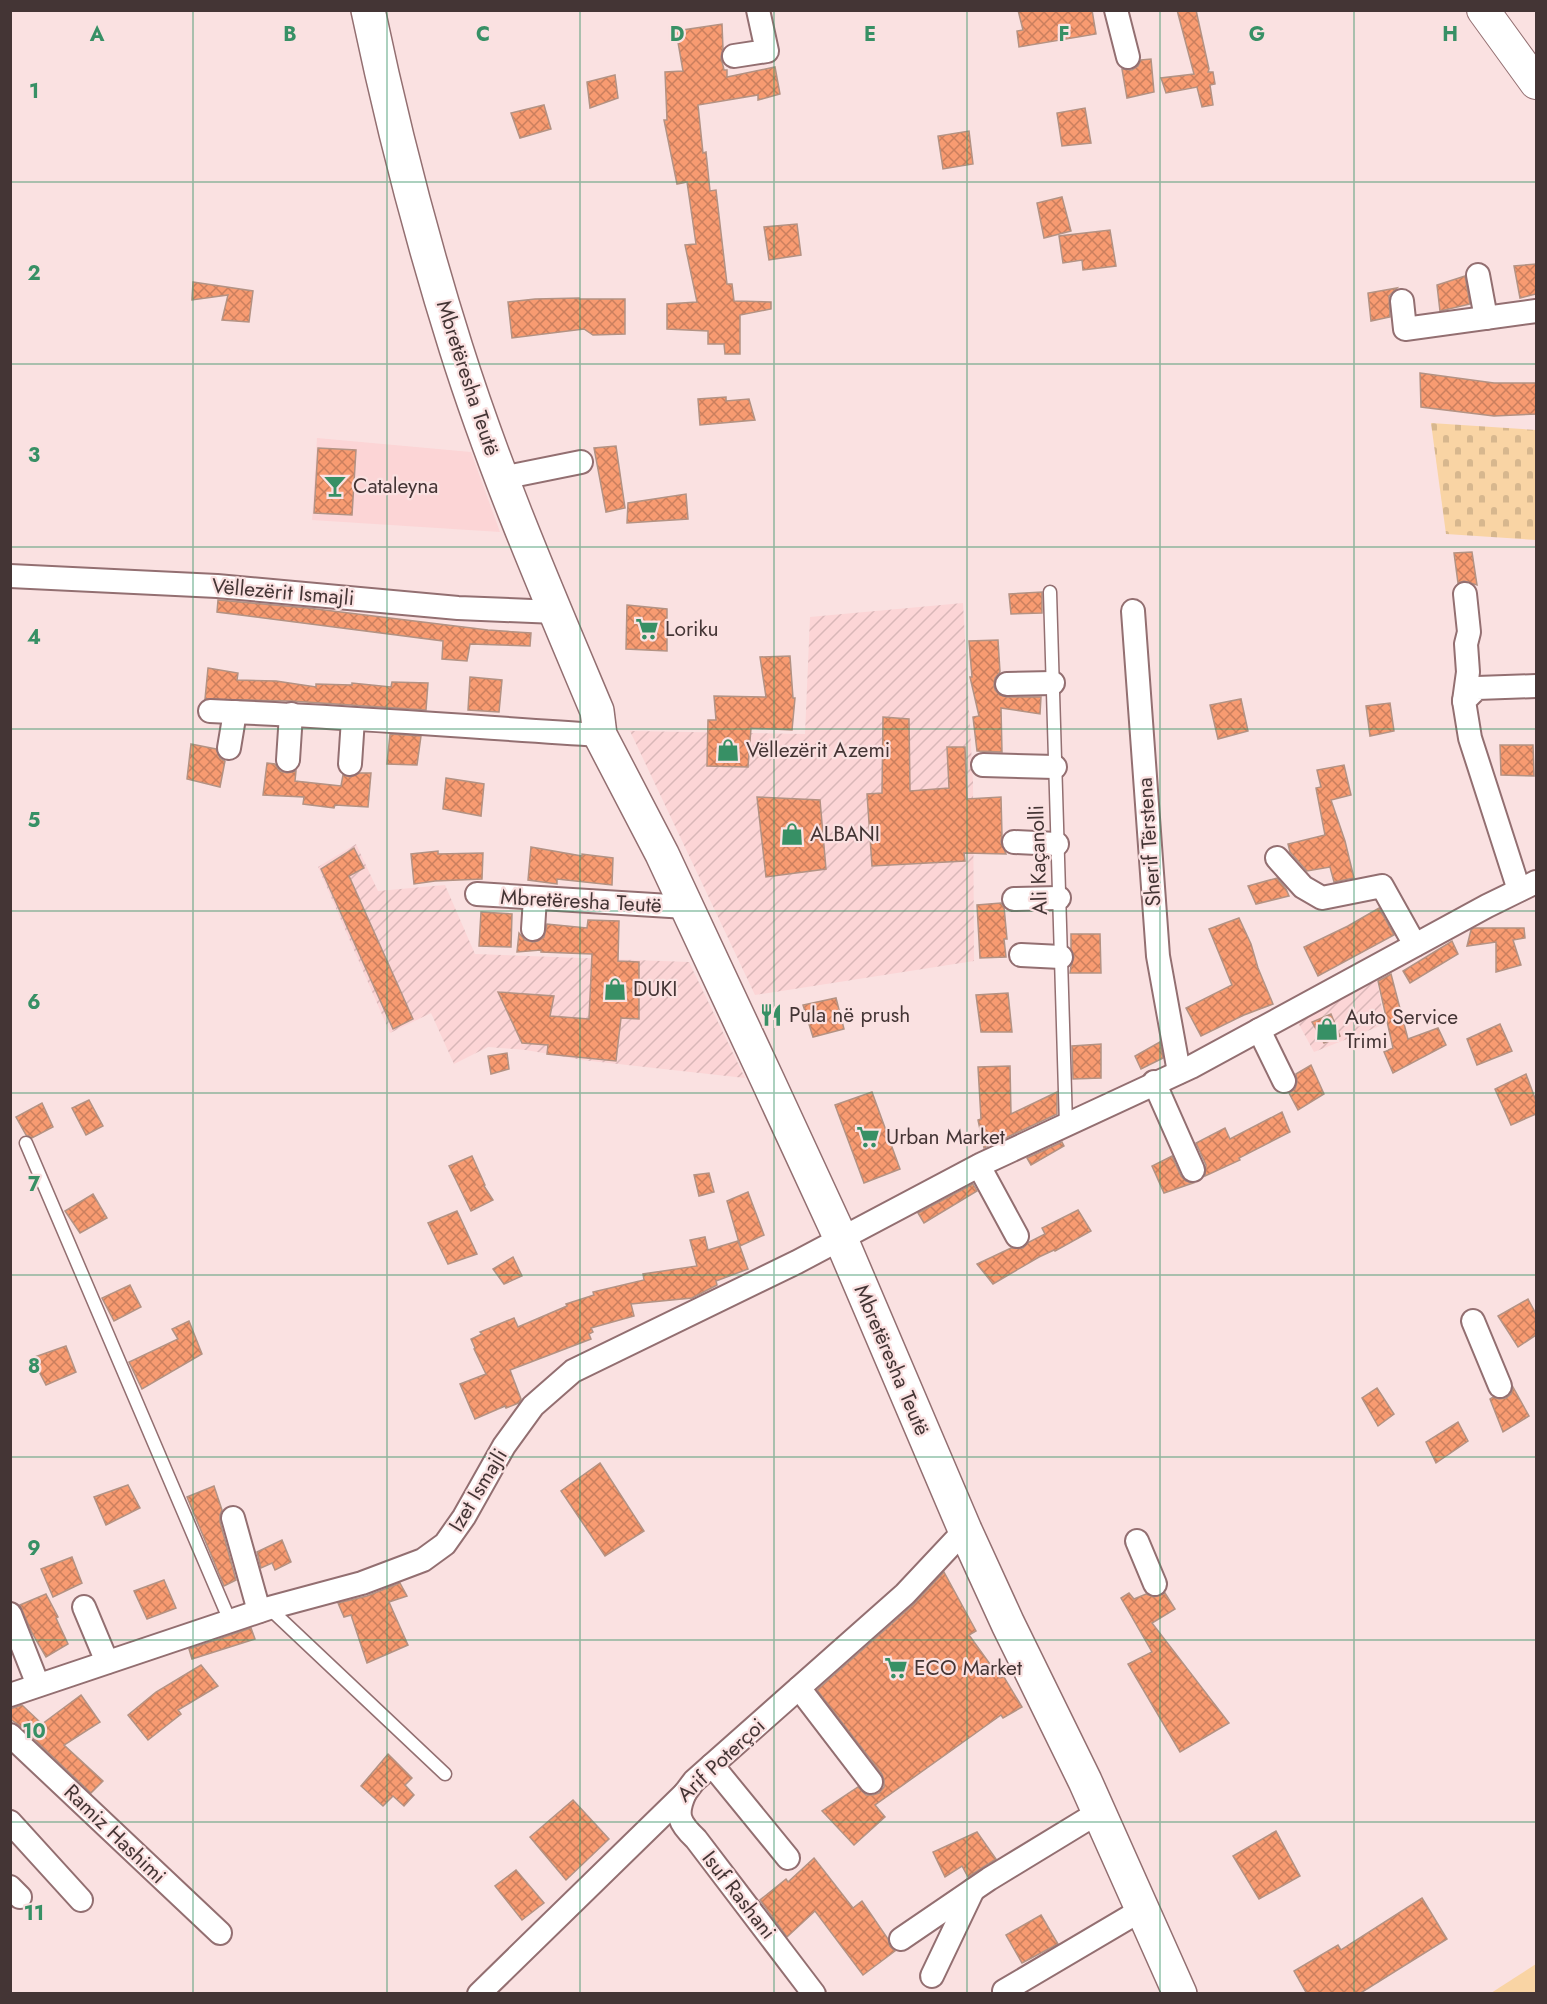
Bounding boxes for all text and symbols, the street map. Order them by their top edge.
text: A [89,20,105,49]
text: B [283,20,297,49]
text: C [476,20,490,49]
text: D [670,20,684,49]
text: E [864,20,876,49]
text: F [1058,20,1070,49]
text: G [1249,20,1265,49]
text: H [1442,20,1458,49]
text: 1 [29,77,39,106]
text: 2 [27,259,41,288]
street label: Mbretëresha Teutë [429,297,507,460]
text: 3 [28,441,40,470]
place label: Cataleyna [353,471,438,501]
bar icon: Cataleyna [322,473,348,499]
street label: Vëllezërit Ismajli [210,571,356,613]
place label: Loriku [665,614,719,644]
supermarket icon: Loriku [634,616,660,642]
text: 4 [27,623,41,652]
place label: Vëllezërit Azemi [746,735,890,765]
shop icon: Vëllezërit Azemi [715,737,741,763]
street label: Sherif Tërstena [1130,776,1168,908]
street label: Ali Kaçanolli [1021,804,1055,916]
text: 5 [28,806,41,835]
place label: ALBANI [810,819,880,849]
shop icon: ALBANI [779,821,805,847]
street label: Mbretëresha Teutë [500,882,663,920]
place label: DUKI [633,974,677,1004]
shop icon: DUKI [602,976,628,1002]
text: 6 [27,988,41,1017]
place label: Pula në prush [789,1000,910,1030]
restaurant icon: Pula në prush [758,1002,784,1028]
place label: Auto Service Trimi [1345,1002,1458,1056]
shop icon: Auto Service Trimi [1314,1016,1340,1042]
place label: Urban Market [886,1122,1005,1152]
supermarket icon: Urban Market [855,1124,881,1150]
text: 7 [28,1170,41,1199]
street label: Mbretëresha Teutë [847,1280,937,1440]
text: 8 [28,1352,40,1381]
street label: Izet Ismajli [441,1443,515,1537]
text: 9 [27,1534,41,1563]
place label: ECO Market [914,1653,1022,1683]
supermarket icon: ECO Market [883,1655,909,1681]
street label: Arif Poterçoi [670,1711,772,1809]
text: 10 [22,1717,46,1746]
street label: Ramiz Hashimi [57,1778,173,1890]
street label: Isuf Rashani [695,1844,783,1946]
text: 11 [24,1899,44,1928]

